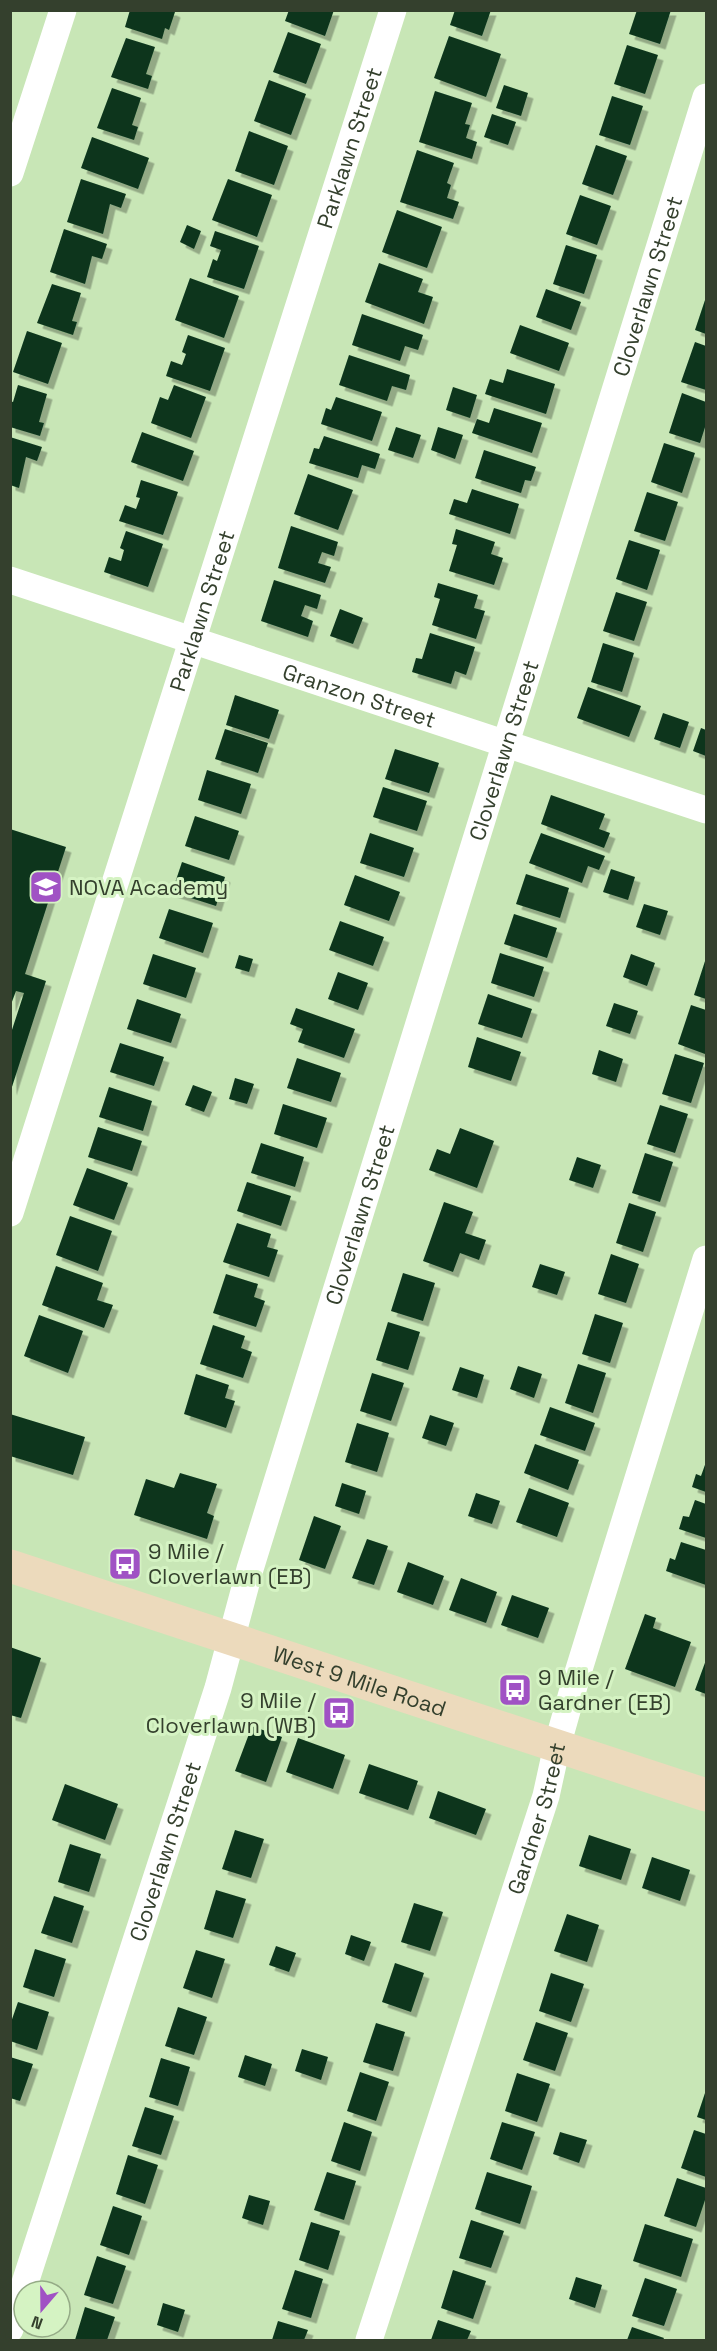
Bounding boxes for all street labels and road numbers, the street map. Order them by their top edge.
street label: Parklawn Street [310,64,388,232]
street label: Cloverlawn Street [606,193,688,380]
street label: Parklawn Street [163,527,241,695]
street label: Granzon Street [279,657,440,734]
street label: Cloverlawn Street [462,657,545,844]
street label: Cloverlawn Street [319,1121,401,1308]
street label: West 9 Mile Road [269,1639,450,1723]
street label: Gardner Street [501,1740,571,1898]
street label: Cloverlawn Street [123,1758,207,1945]

